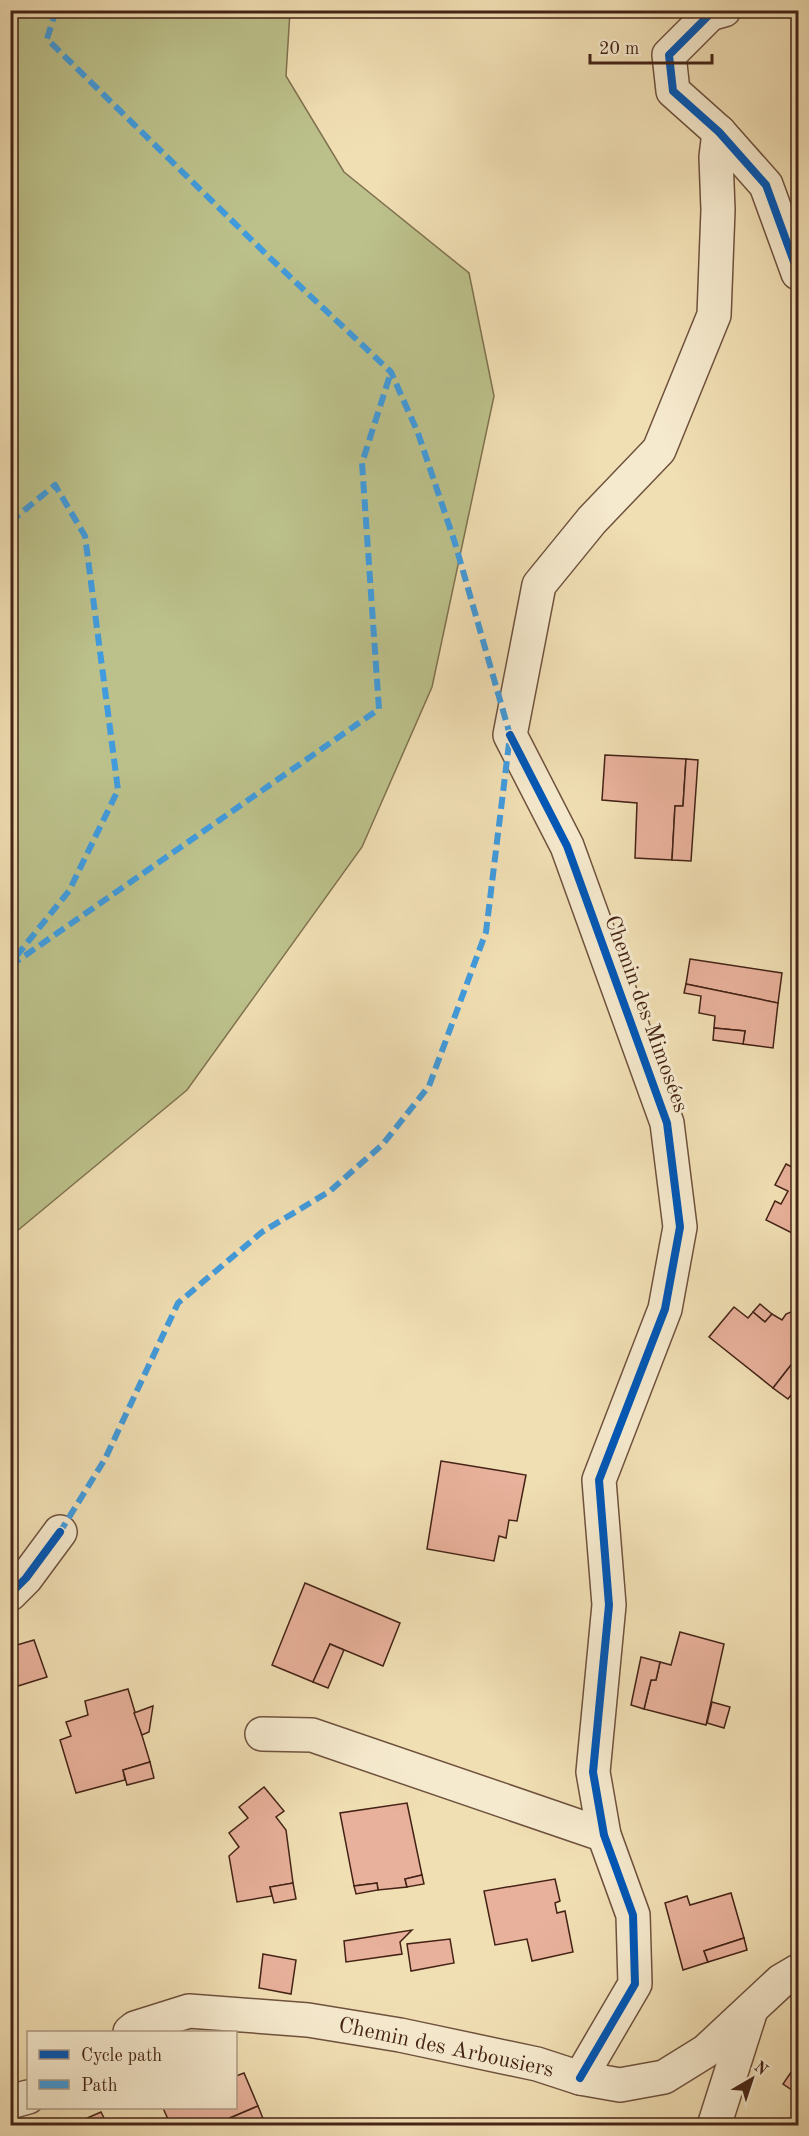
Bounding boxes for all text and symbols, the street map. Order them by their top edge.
scale bar [590,27,712,65]
text: 20 m [599,40,639,58]
street label: Chemin des Mimosées [600,913,692,1115]
street label: Chemin des Arbousiers [336,2014,556,2082]
legend [27,2031,237,2109]
text: Cycle path [81,2047,162,2065]
north arrow [722,2049,782,2109]
text: N [750,2059,771,2079]
text: Path [81,2077,118,2095]

